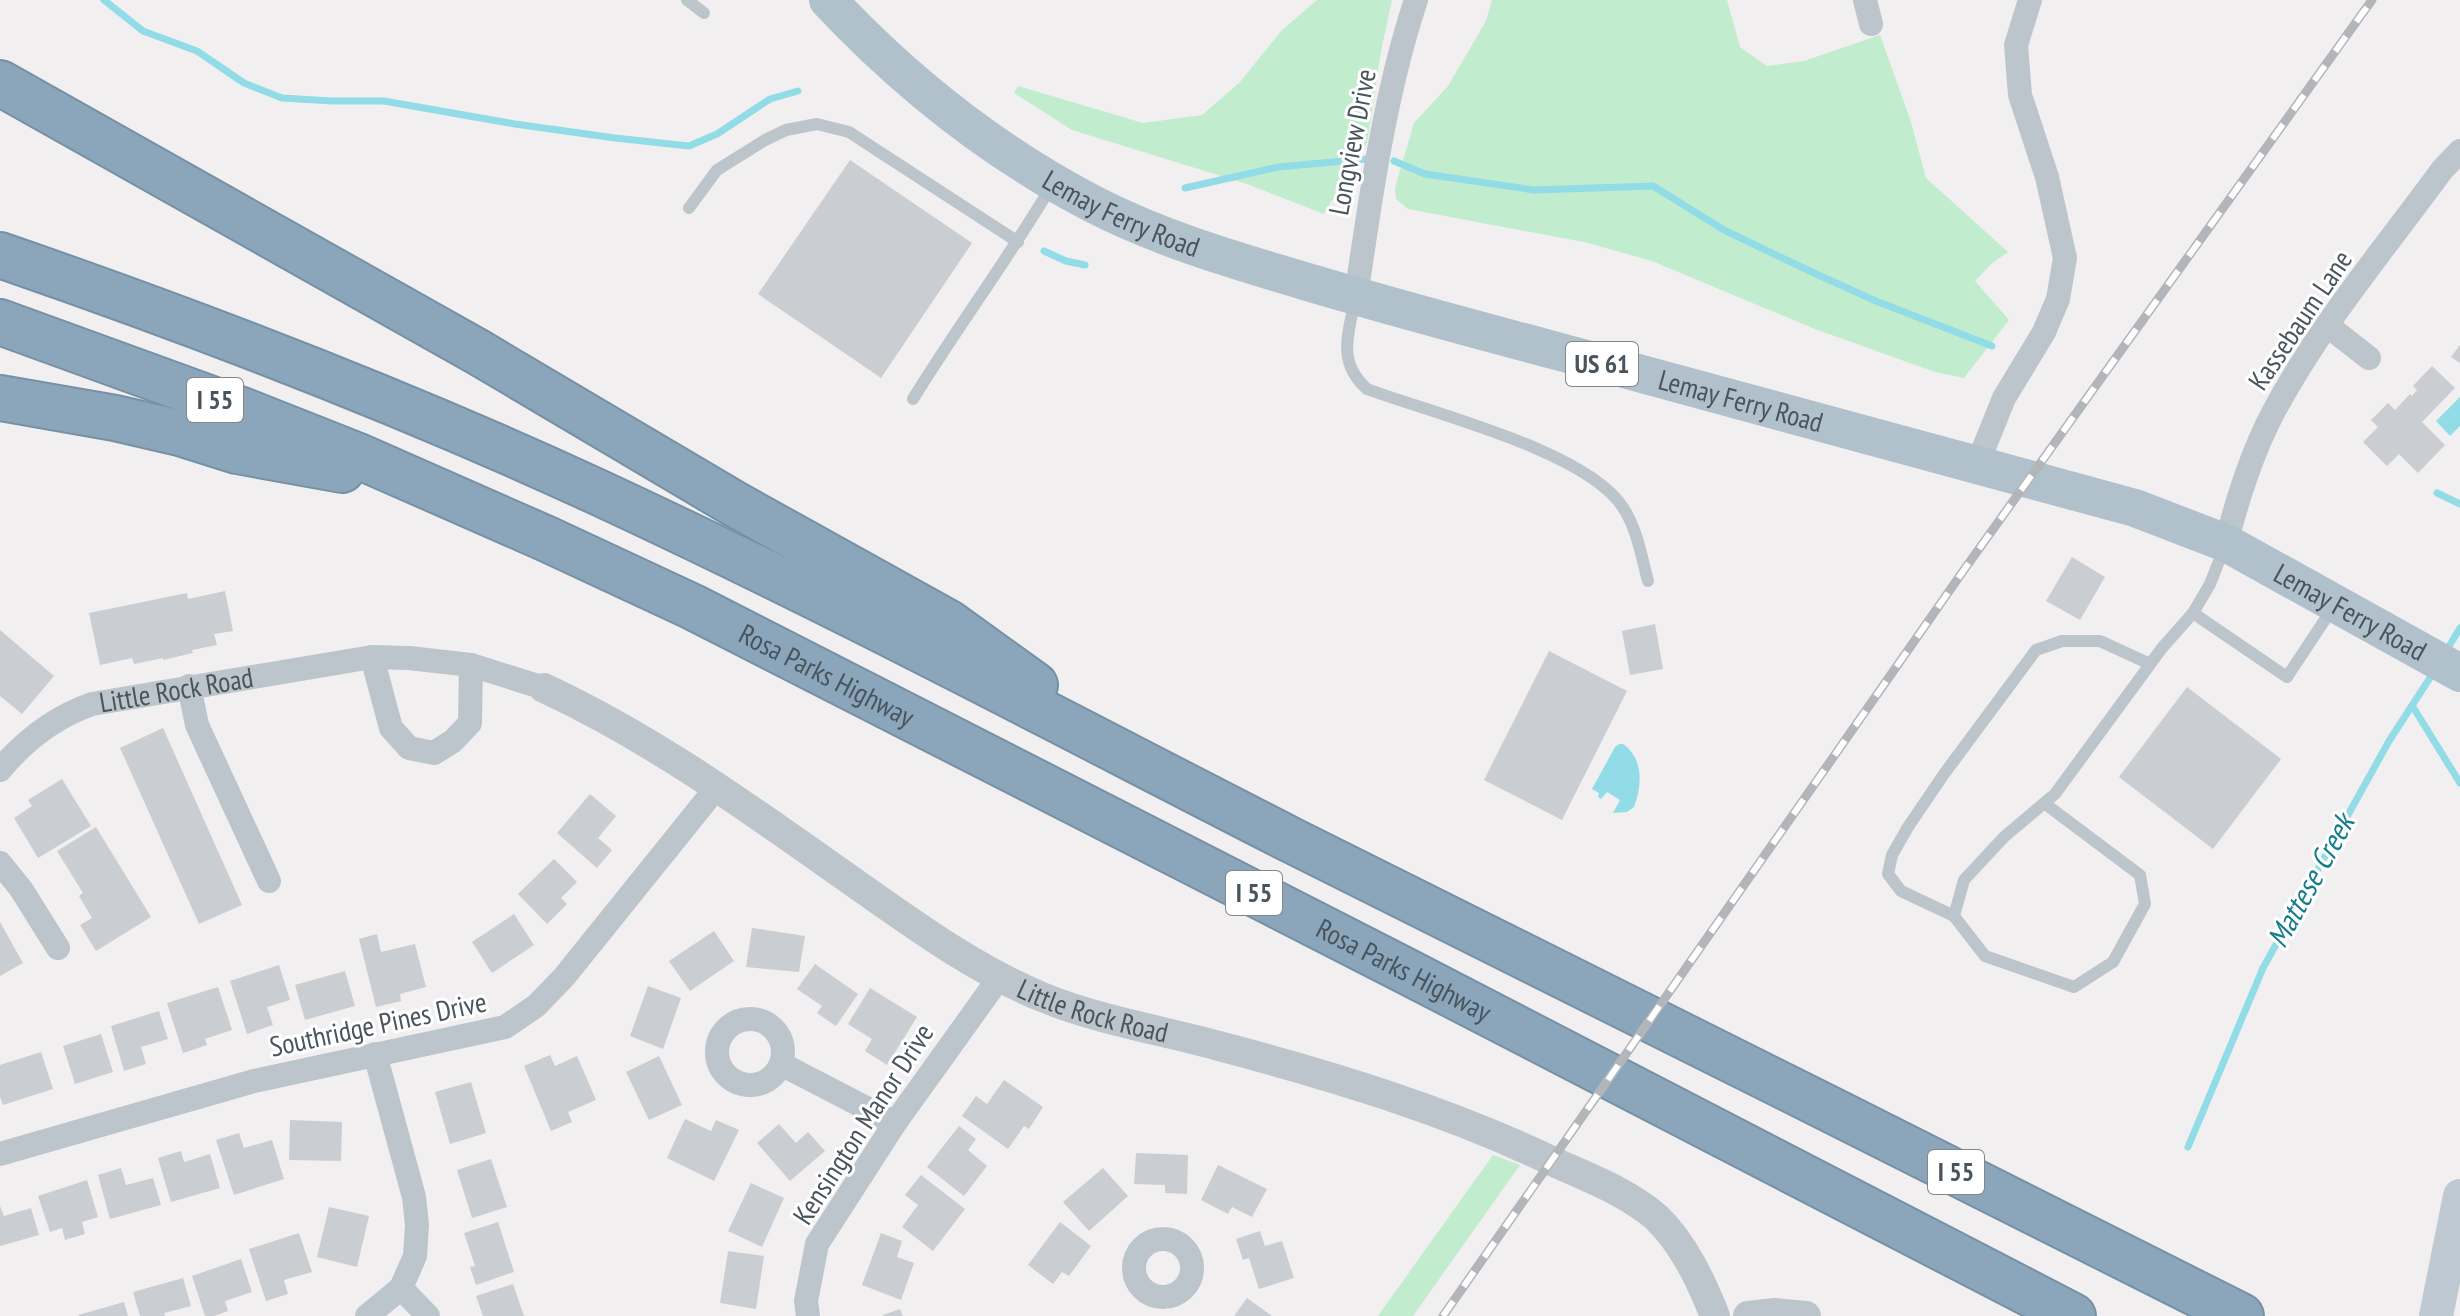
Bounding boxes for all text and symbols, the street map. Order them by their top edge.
street label: Longview Drive [1319,66,1384,218]
street label: Lemay Ferry Road [1036,161,1205,265]
street label: Kassebaum Lane [2239,243,2360,397]
road number: US 61 [1566,342,1638,386]
street label: Lemay Ferry Road [1655,360,1827,440]
road number: I 55 [187,378,243,422]
street label: Lemay Ferry Road [2268,554,2433,669]
street label: Rosa Parks Highway [733,615,921,735]
street label: Little Rock Road [96,658,256,720]
water label: Mattese Creek [2257,804,2364,954]
road number: I 55 [1226,871,1282,915]
street label: Rosa Parks Highway [1310,909,1498,1030]
street label: Little Rock Road [1012,970,1172,1051]
street label: Southridge Pines Drive [266,982,490,1065]
street label: Kensington Manor Drive [784,1016,941,1231]
road number: I 55 [1928,1150,1984,1194]

